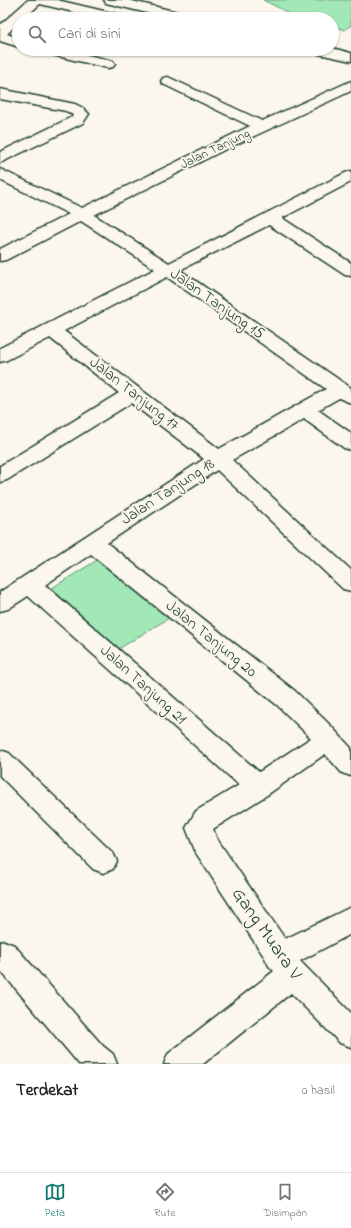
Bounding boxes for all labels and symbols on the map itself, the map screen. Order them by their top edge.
street label: Jalan Tanjung [177,124,254,175]
street label: Jalan Tanjung 15 [165,262,269,346]
street label: Jalan Tanjung 17 [84,351,184,437]
street label: Jalan Tanjung 18 [116,453,220,531]
street label: Jalan Tanjung 20 [160,595,262,683]
street label: Jalan Tanjung 21 [94,639,192,731]
street label: Gang Muara V [223,882,308,987]

